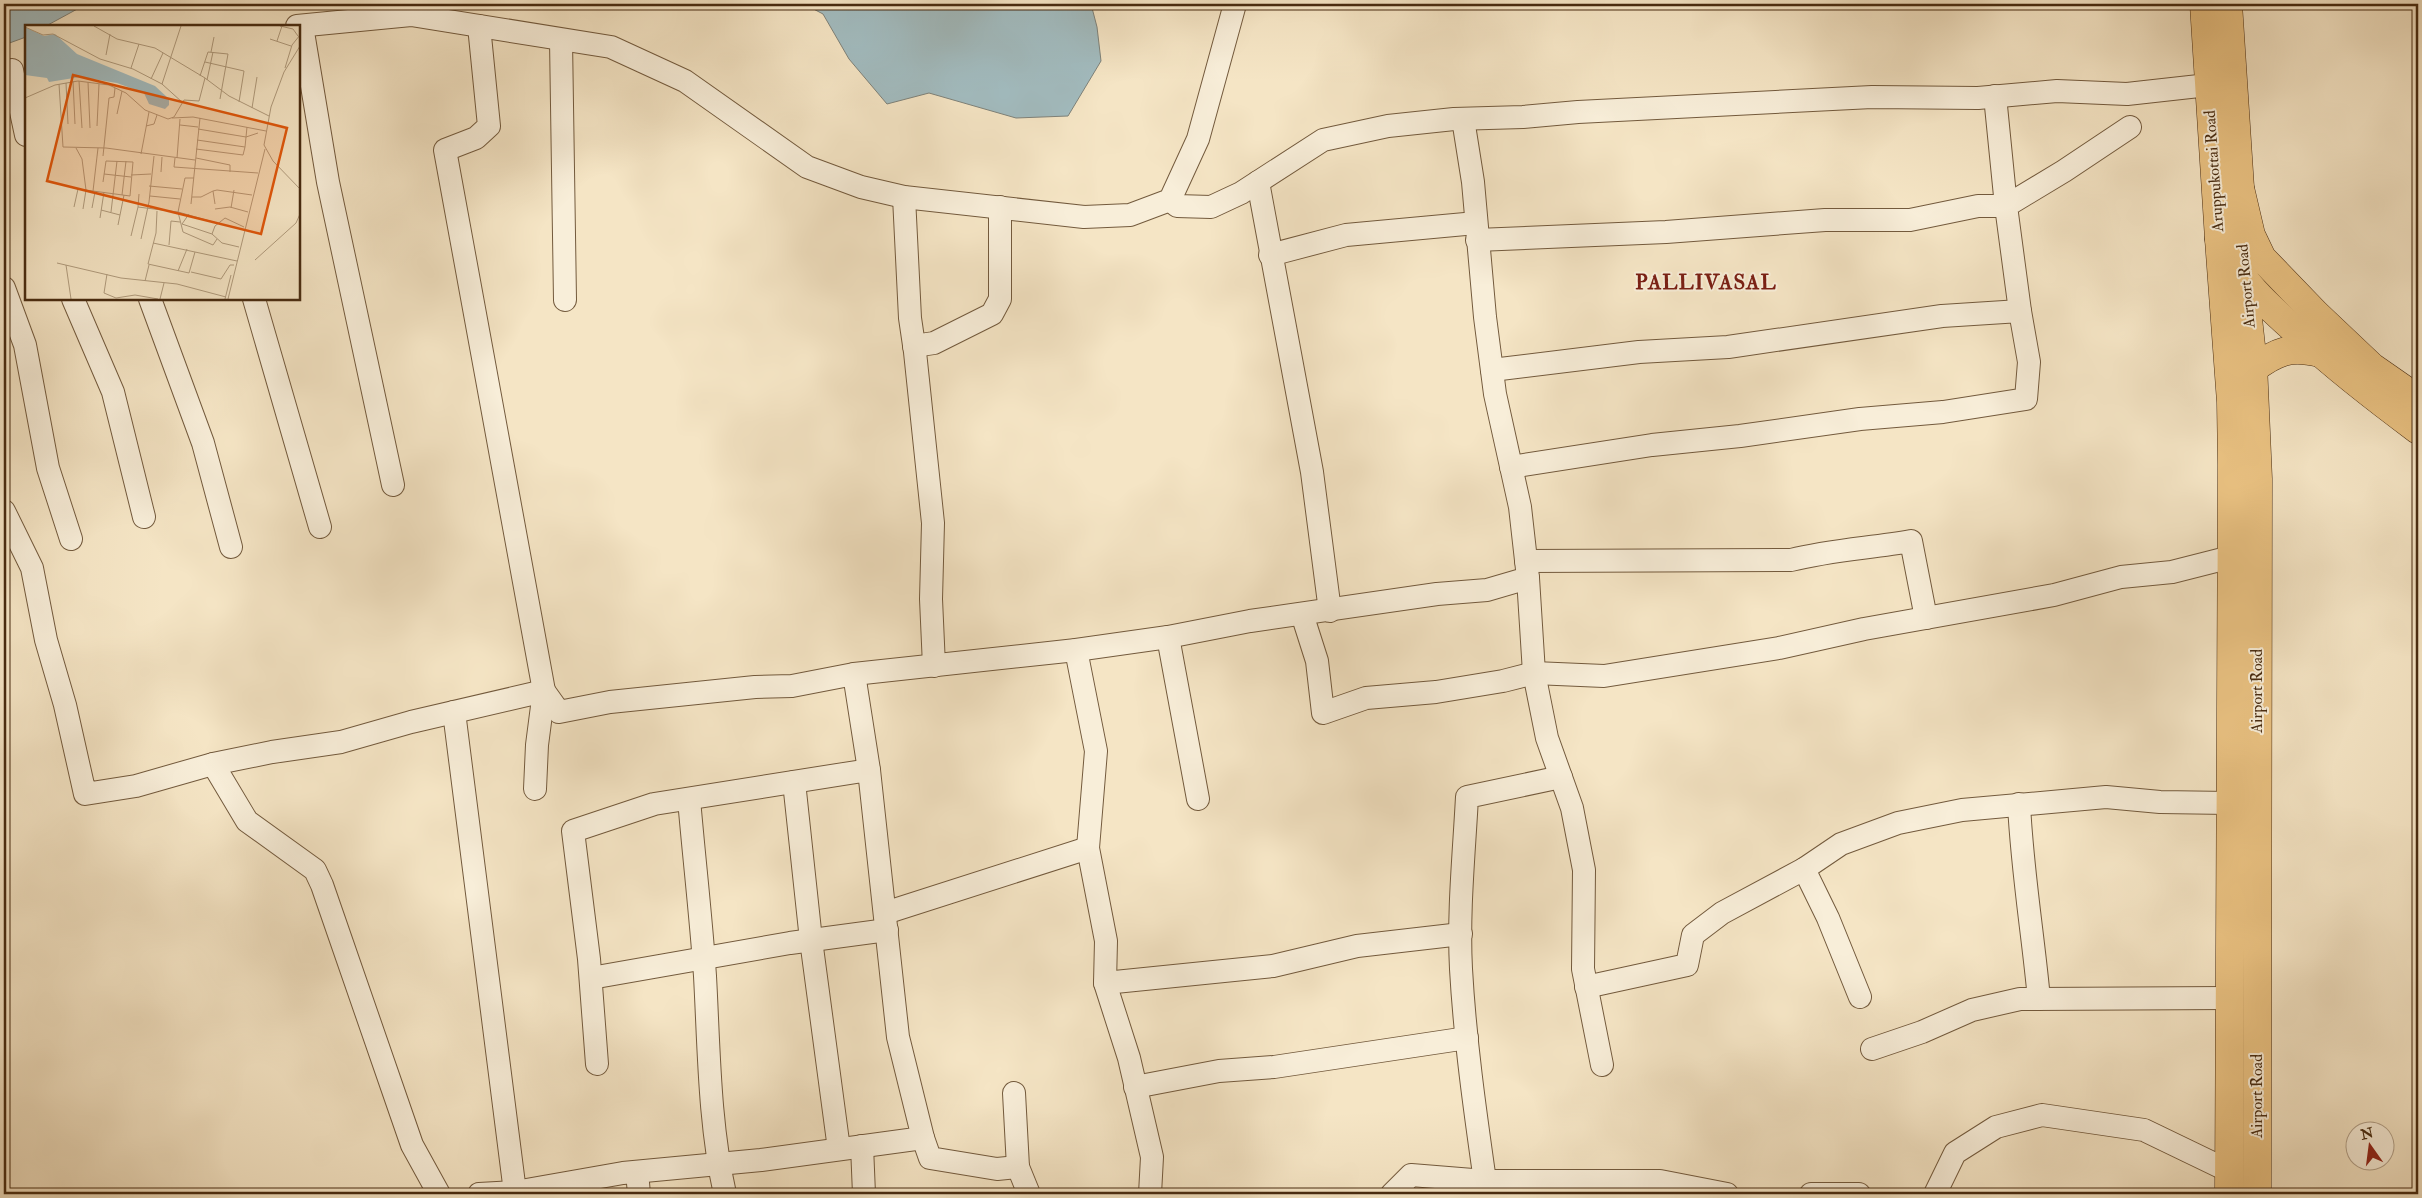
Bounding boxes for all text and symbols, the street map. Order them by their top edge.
inset map [25,25,300,300]
street label: Aruppukottai Road [2200,109,2229,233]
street label: Airport Road [2232,243,2261,330]
district label: PALLIVASAL [1635,269,1777,296]
street label: Airport Road [2247,649,2268,734]
street label: Airport Road [2247,1054,2268,1139]
north arrow [2344,1120,2394,1170]
text: N [2358,1124,2376,1144]

